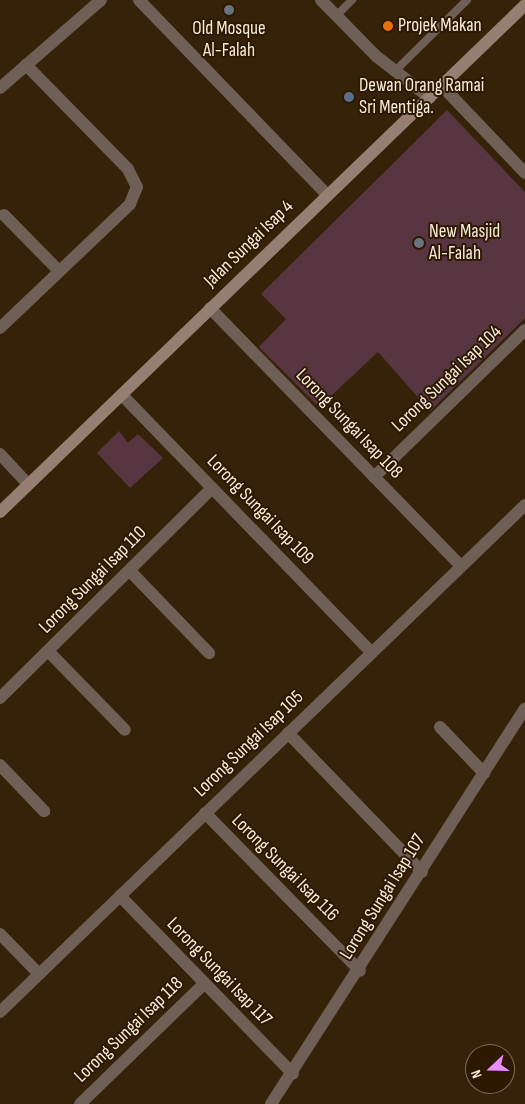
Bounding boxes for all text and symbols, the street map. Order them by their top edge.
marker: Old Mosque Al-Falah [223,4,235,16]
place label: Projek Makan [398,15,482,37]
place label: Old Mosque Al-Falah [192,18,266,62]
marker: Projek Makan [382,20,394,32]
place label: Dewan Orang Ramai Sri Mentiga. [359,75,484,119]
marker: Dewan Orang Ramai Sri Mentiga. [343,91,355,103]
street label: Jalan Sungai Isap 4 [200,196,298,292]
place label: New Masjid Al-Falah [429,221,500,265]
marker: New Masjid Al-Falah [413,237,425,249]
street label: Lorong Sungai Isap 104 [387,321,507,437]
street label: Lorong Sungai Isap 108 [291,364,407,484]
street label: Lorong Sungai Isap 109 [202,450,318,570]
street label: Lorong Sungai Isap 110 [35,522,151,638]
street label: Lorong Sungai Isap 105 [189,686,309,802]
street label: Lorong Sungai Isap 116 [227,810,343,926]
street label: Lorong Sungai Isap 107 [335,830,431,964]
street label: Lorong Sungai Isap 117 [162,913,276,1031]
street label: Lorong Sungai Isap 118 [70,972,188,1088]
north arrow [465,1044,515,1094]
text: N [467,1068,486,1081]

